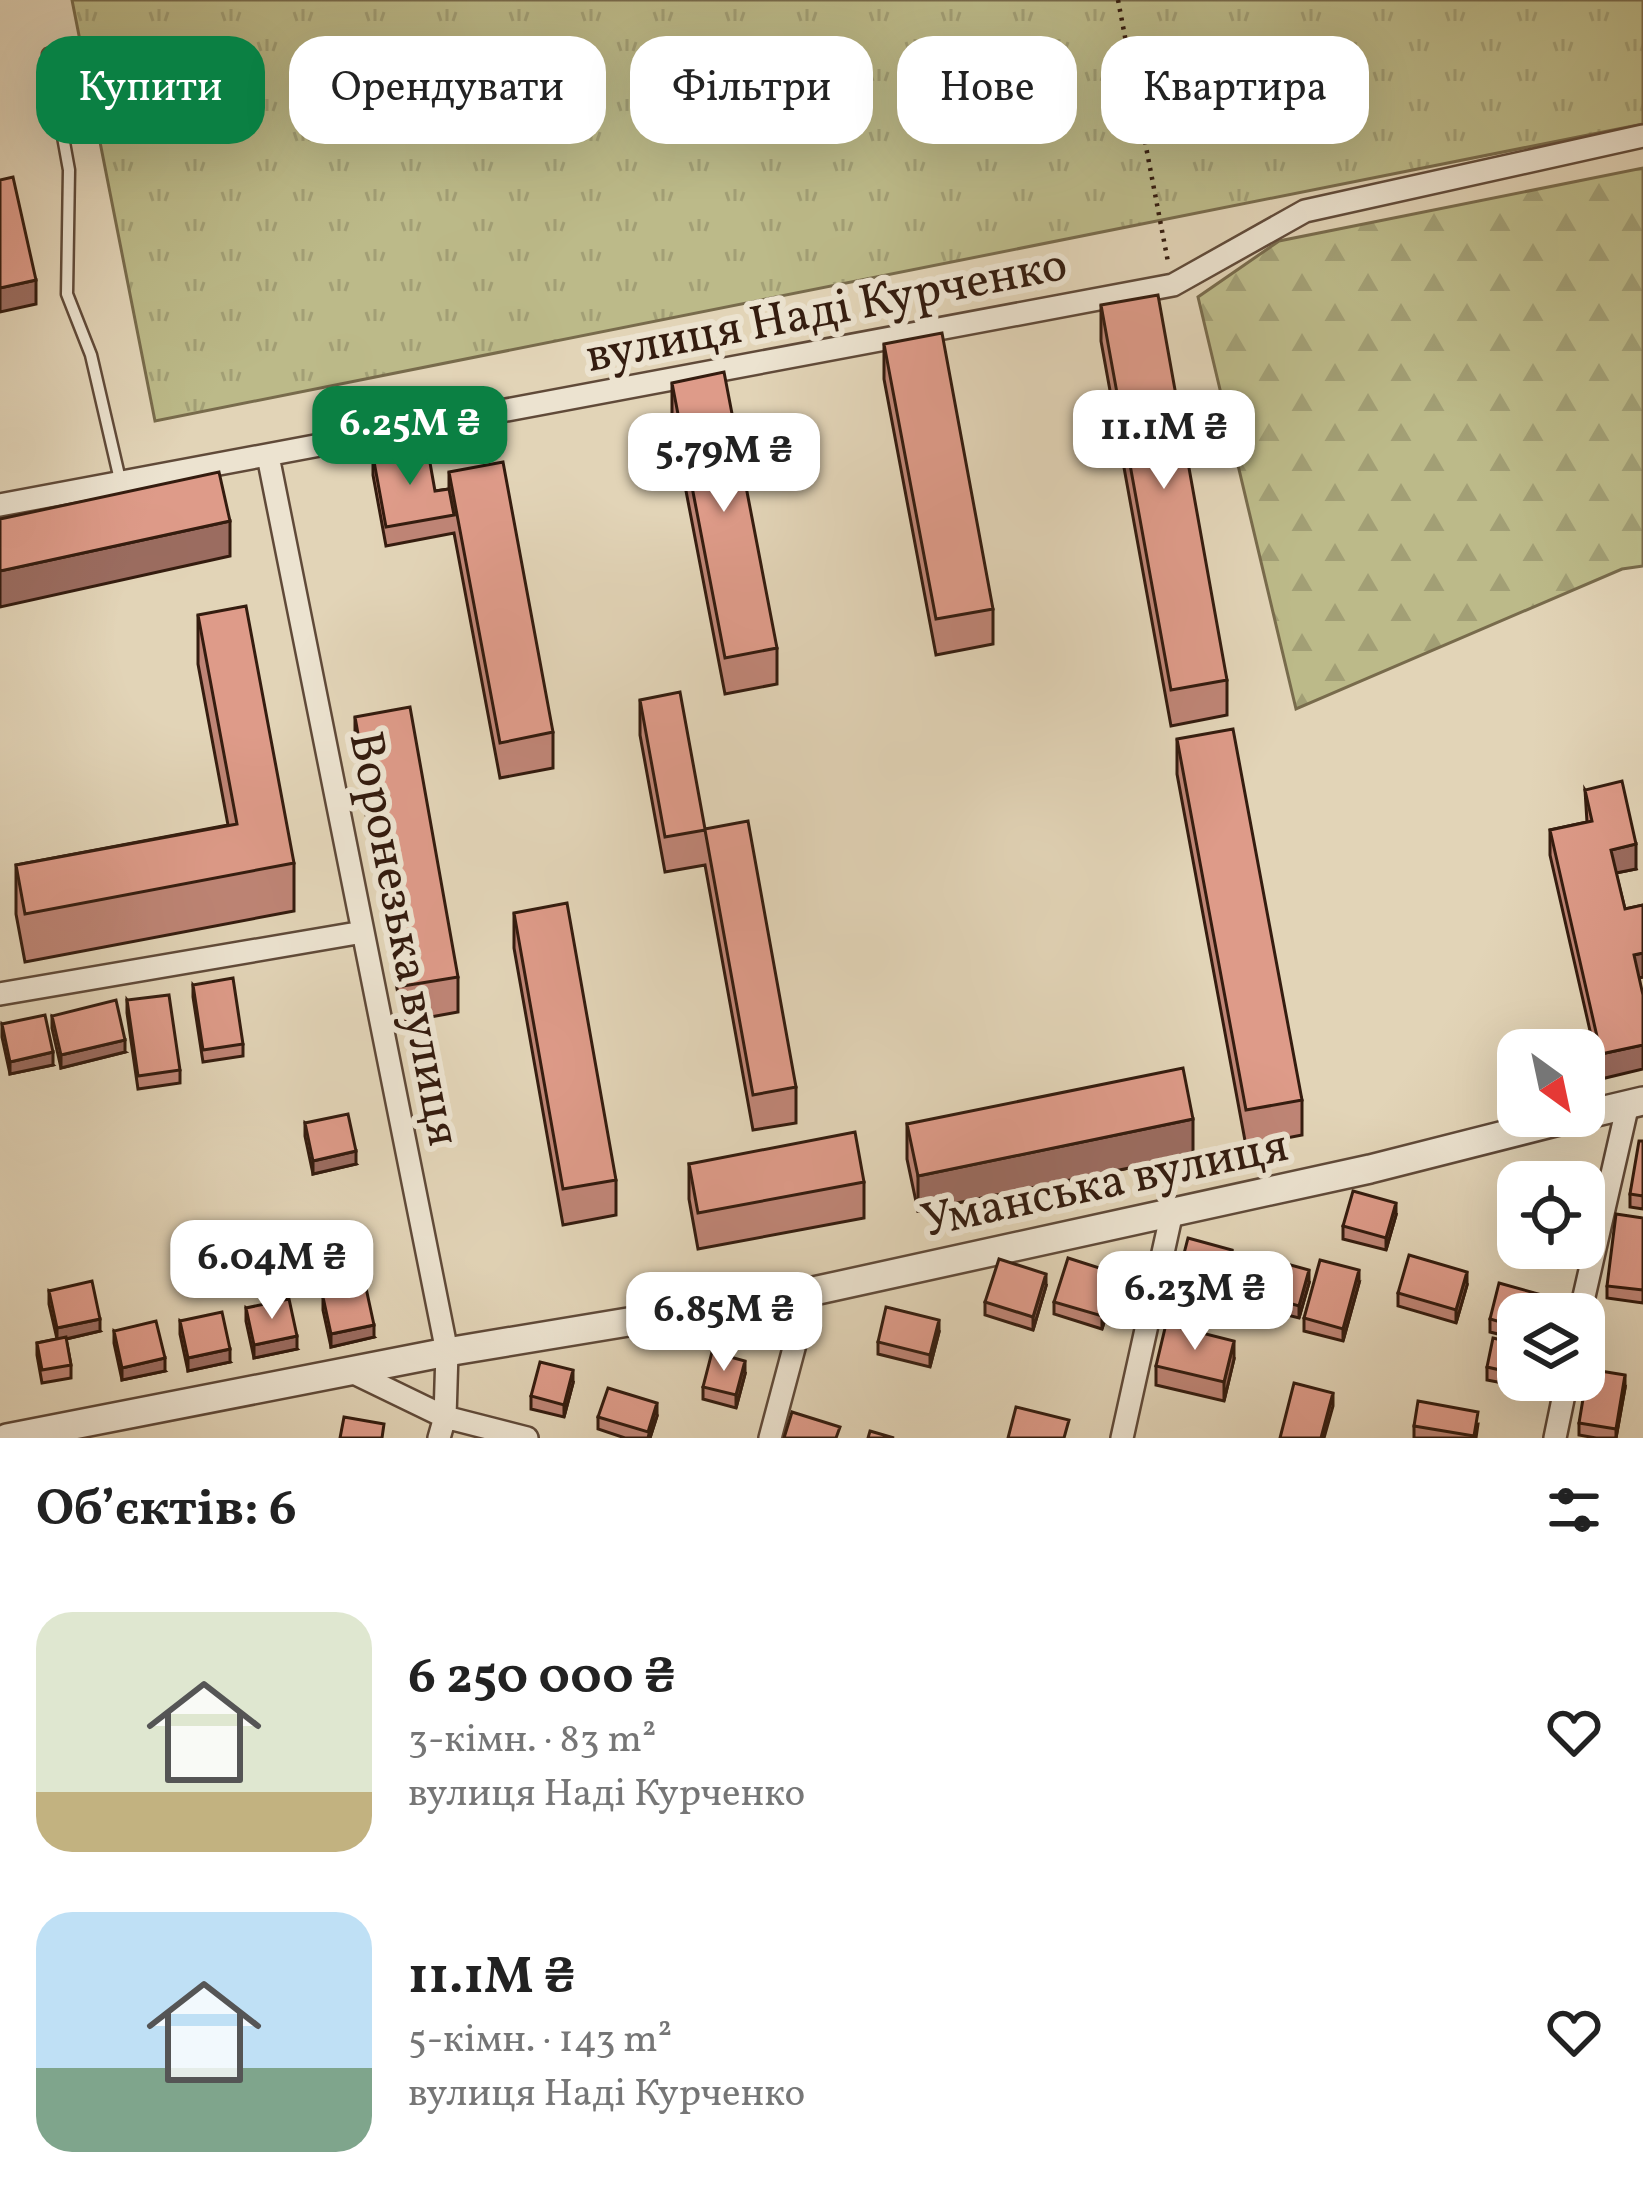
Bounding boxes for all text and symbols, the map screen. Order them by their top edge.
chip: Купити [36,36,265,144]
chip: Орендувати [289,36,606,144]
chip: Фільтри [630,36,873,144]
chip: Нове [897,36,1077,144]
chip: Квартира [1101,36,1369,144]
street label: вулиця Наді Курченко [581,233,1073,392]
pin: 6.25M ₴ [299,386,521,488]
pin: 11.1M ₴ [1053,390,1275,492]
text: 6.25M ₴ [339,398,481,452]
text: 11.1M ₴ [1100,402,1228,456]
pin: 5.79M ₴ [613,413,835,515]
text: 5.79M ₴ [655,425,793,479]
street label: Воронезька вулиця [330,726,476,1152]
north arrow [1497,1029,1605,1137]
map controls [1497,1029,1605,1401]
street label: Уманська вулиця [915,1114,1295,1257]
button: locate [1497,1161,1605,1269]
pin: 6.04M ₴ [161,1220,383,1322]
text: 6.04M ₴ [197,1232,347,1286]
pin: 6.23M ₴ [1084,1251,1306,1353]
text: 6.23M ₴ [1124,1263,1266,1317]
pin: 6.85M ₴ [613,1272,835,1374]
text: 6.85M ₴ [653,1284,795,1338]
button: layers [1497,1293,1605,1401]
text: Об’єктів: 6 [36,1475,297,1546]
icon: filters [1541,1477,1607,1543]
text: 6 250 000 ₴ [408,1643,676,1714]
icon: home [132,1660,276,1804]
icon: heart [1541,1699,1607,1765]
text: 3-кімн. · 83 m² [408,1714,656,1768]
text: вулиця Наді Курченко [408,1768,805,1822]
text: 11.1M ₴ [408,1943,575,2014]
icon: home [132,1960,276,2104]
icon: heart [1541,1999,1607,2065]
text: 5-кімн. · 143 m² [408,2014,672,2068]
text: вулиця Наді Курченко [408,2068,805,2122]

